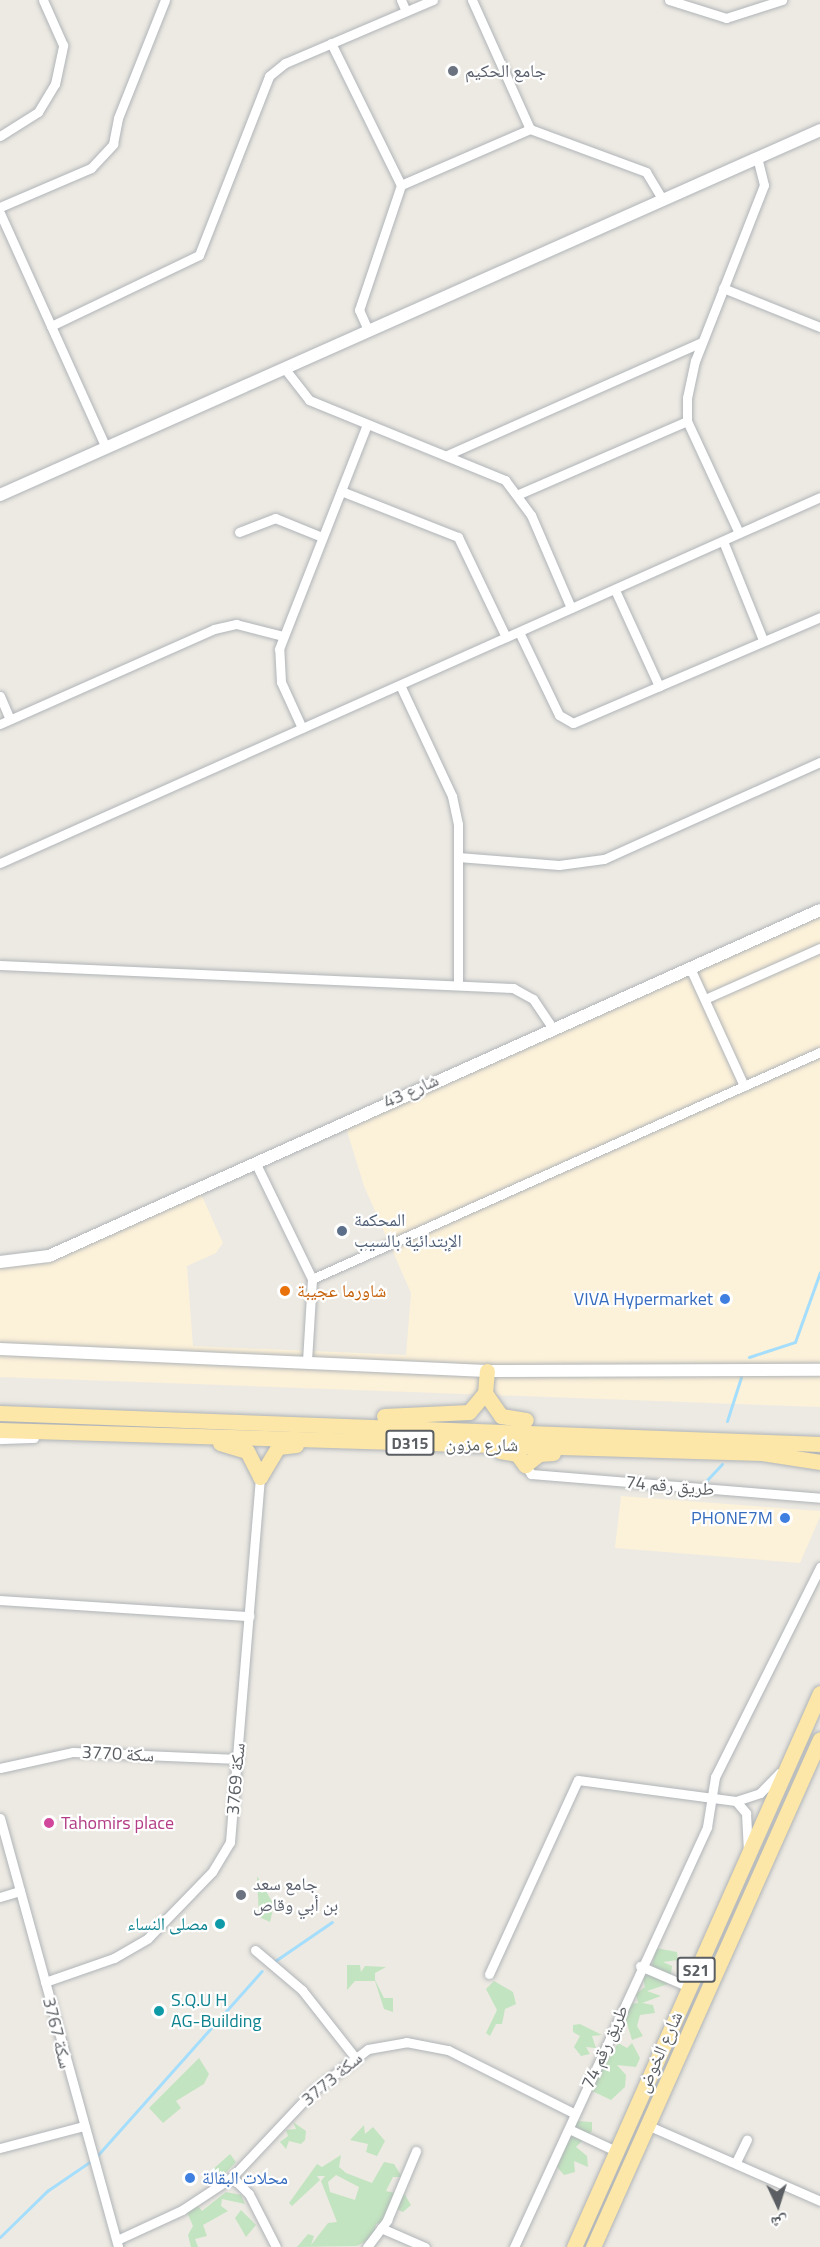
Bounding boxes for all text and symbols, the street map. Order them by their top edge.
place label: جامع الحكيم [465,60,546,82]
marker: جامع الحكيم [446,64,460,78]
street label: شارع 43 [380,1069,442,1113]
place label: المحكمة الإبتدائية بالسيب [354,1210,462,1252]
marker: المحكمة الإبتدائية بالسيب [335,1224,349,1238]
place label: شاورما عجيبة [297,1280,386,1302]
marker: شاورما عجيبة [278,1284,292,1298]
place label: VIVA Hypermarket [574,1288,713,1310]
marker: VIVA Hypermarket [718,1292,732,1306]
road number: D315 [384,1430,436,1456]
street label: شارع مزون [446,1434,518,1456]
street label: طريق رقم 74 [625,1471,715,1501]
place label: PHONE7M [691,1507,773,1529]
marker: PHONE7M [778,1511,792,1525]
street label: سكة 3770 [81,1741,155,1767]
street label: سكة 3769 [222,1742,250,1816]
place label: Tahomirs place [61,1812,174,1834]
marker: Tahomirs place [42,1816,56,1830]
place label: جامع سعد بن أبي وقاص [253,1874,338,1916]
marker: جامع سعد بن أبي وقاص [234,1888,248,1902]
place label: مصلى النساء [127,1913,208,1935]
marker: مصلى النساء [213,1917,227,1931]
road number: S21 [676,1957,716,1983]
place label: S.Q.U H AG-Building [171,1990,262,2032]
street label: سكة 3767 [38,1995,76,2071]
street label: طريق رقم 74 [577,2002,633,2092]
marker: S.Q.U H AG-Building [152,2004,166,2018]
street label: شارع الخوض [633,2008,687,2096]
street label: سكة 3773 [297,2047,367,2111]
place label: محلات البقالة [202,2167,288,2189]
marker: محلات البقالة [183,2171,197,2185]
north arrow [748,2175,808,2235]
text: ش [770,2210,789,2236]

